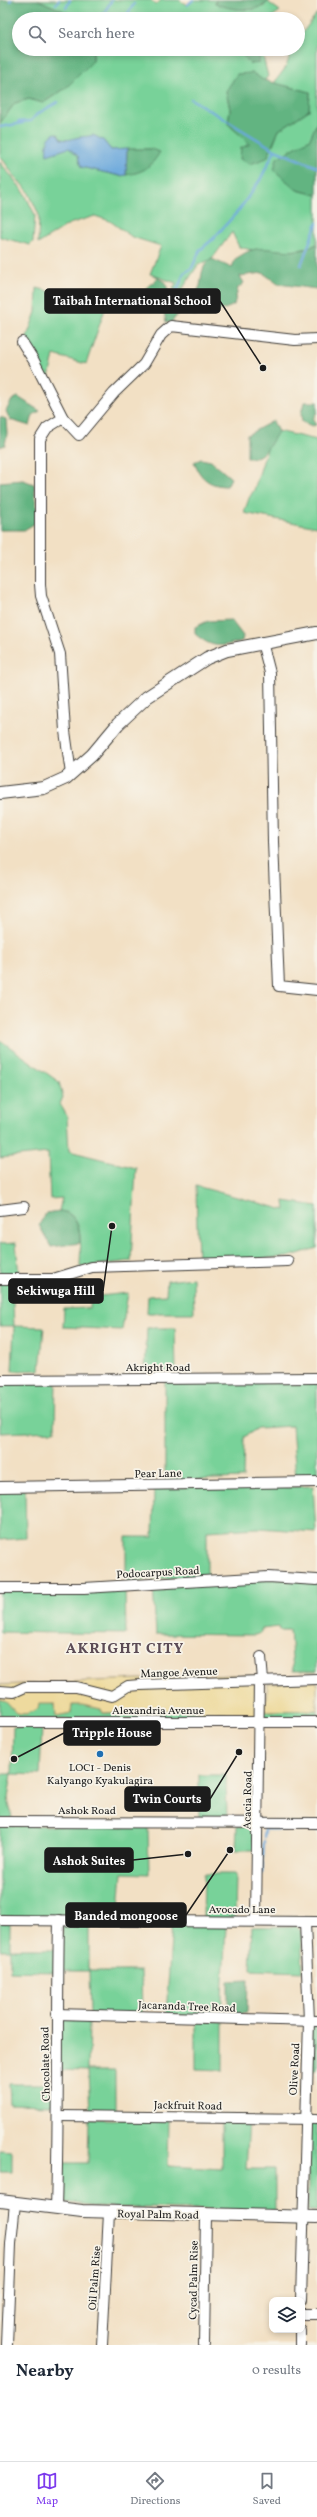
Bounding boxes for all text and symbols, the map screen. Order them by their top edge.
search box [12,12,305,56]
icon: search [26,23,48,45]
text: Search here [58,24,135,45]
callout: Taibah International School [45,289,220,313]
text: Taibah International School [53,294,211,310]
callout: Sekiwuga Hill [9,1279,103,1303]
text: Sekiwuga Hill [17,1284,95,1300]
street label: Akright Road [126,1361,190,1376]
street label: Pear Lane [134,1467,182,1482]
street label: Podocarpus Road [116,1564,200,1583]
district label: AKRIGHT CITY [66,1639,184,1660]
street label: Mangoe Avenue [140,1665,218,1682]
street label: Alexandria Avenue [112,1704,204,1719]
callout: Tripple House [64,1721,160,1745]
text: Tripple House [72,1726,152,1742]
marker: LOC1 - Denis Kalyango Kyakulagira [95,1749,105,1759]
place label: LOC1 - Denis Kalyango Kyakulagira [47,1761,154,1789]
street label: Acacia Road [240,1771,257,1829]
callout: Twin Courts [125,1787,210,1811]
text: Twin Courts [133,1792,202,1808]
street label: Ashok Road [58,1804,116,1819]
callout: Ashok Suites [45,1848,133,1872]
text: Ashok Suites [53,1854,126,1870]
callout: Banded mongoose [66,1903,186,1927]
street label: Avocado Lane [209,1903,275,1918]
text: Banded mongoose [74,1909,178,1925]
street label: Jacaranda Tree Road [138,1998,236,2017]
street label: Chocolate Road [38,2026,55,2102]
street label: Olive Road [287,2042,304,2096]
street label: Jackfruit Road [154,2098,222,2115]
street label: Royal Palm Road [117,2207,199,2224]
street label: Cycad Palm Rise [186,2240,203,2320]
street label: Oil Palm Rise [86,2245,105,2311]
map controls [269,2297,305,2333]
button: layers [269,2297,305,2333]
text: Nearby [16,2360,74,2383]
text: 0 results [252,2362,301,2380]
tab: Map [36,2470,58,2509]
tab: Directions [130,2470,181,2509]
tab: Saved [253,2470,281,2509]

